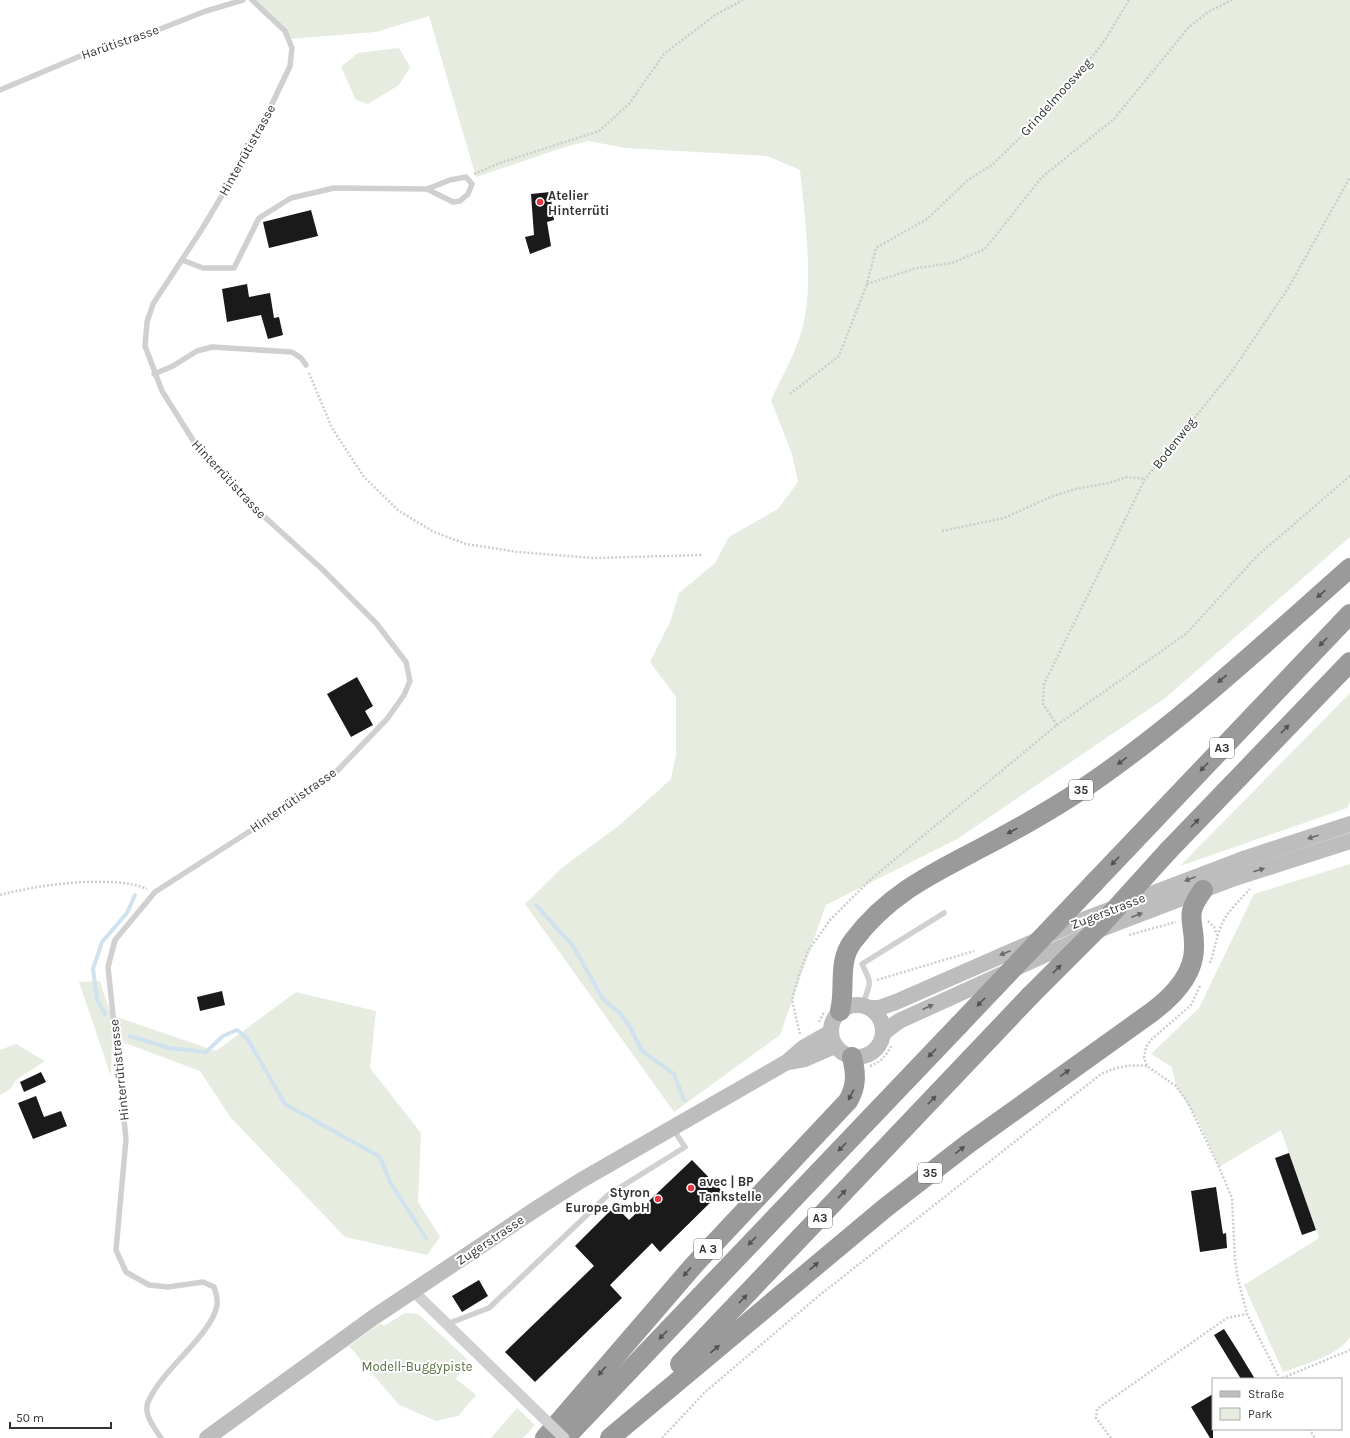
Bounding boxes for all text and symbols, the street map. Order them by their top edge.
street label: Harütistrasse [79,22,161,62]
street label: Grindelmoosweg [1017,55,1095,139]
street label: Hinterrütistrasse [216,102,278,198]
place label: Atelier Hinterrüti [548,188,609,218]
marker: Atelier Hinterrüti [535,197,545,207]
street label: Bodenweg [1149,414,1199,472]
street label: Hinterrütistrasse [189,437,269,522]
one-way arrow [1315,589,1326,598]
one-way arrow [1318,637,1328,647]
one-way arrow [1217,675,1228,684]
one-way arrow [1281,724,1290,734]
road number: A3 [1210,738,1234,758]
one-way arrow [1116,757,1127,766]
one-way arrow [1200,762,1209,772]
street label: Hinterrütistrasse [247,764,339,835]
road number: 35 [1069,780,1093,800]
one-way arrow [1191,818,1200,828]
one-way arrow [1006,828,1018,834]
one-way arrow [1307,834,1319,840]
one-way arrow [1110,856,1120,866]
one-way arrow [1253,867,1265,873]
one-way arrow [1184,877,1196,883]
street label: Zugerstrasse [1069,890,1147,932]
one-way arrow [1132,912,1144,918]
one-way arrow [998,951,1010,957]
one-way arrow [1052,964,1062,974]
one-way arrow [976,997,985,1007]
one-way arrow [923,1004,934,1010]
street label: Hinterrütistrasse [106,1018,132,1121]
one-way arrow [927,1048,937,1058]
one-way arrow [1059,1069,1070,1077]
one-way arrow [848,1089,854,1101]
one-way arrow [927,1095,937,1105]
one-way arrow [837,1142,847,1152]
one-way arrow [954,1146,965,1154]
road number: 35 [918,1163,942,1183]
place label: avec | BP Tankstelle [699,1174,762,1204]
marker: avec | BP Tankstelle [686,1183,696,1193]
place label: Styron Europe GmbH [565,1185,650,1215]
one-way arrow [837,1189,847,1199]
marker: Styron Europe GmbH [653,1194,663,1204]
road number: A3 [808,1208,832,1228]
street label: Zugerstrasse [453,1212,527,1268]
one-way arrow [747,1236,757,1246]
road number: A 3 [694,1239,722,1259]
one-way arrow [809,1261,819,1270]
one-way arrow [683,1267,692,1278]
one-way arrow [738,1294,747,1303]
one-way arrow [658,1330,667,1340]
one-way arrow [709,1345,720,1354]
park label: Modell-Buggypiste [361,1359,473,1374]
one-way arrow [597,1365,606,1376]
legend [1212,1378,1342,1430]
text: Straße [1248,1387,1284,1401]
scale bar [10,1404,111,1430]
text: Park [1248,1407,1273,1421]
text: 50 m [16,1411,44,1425]

